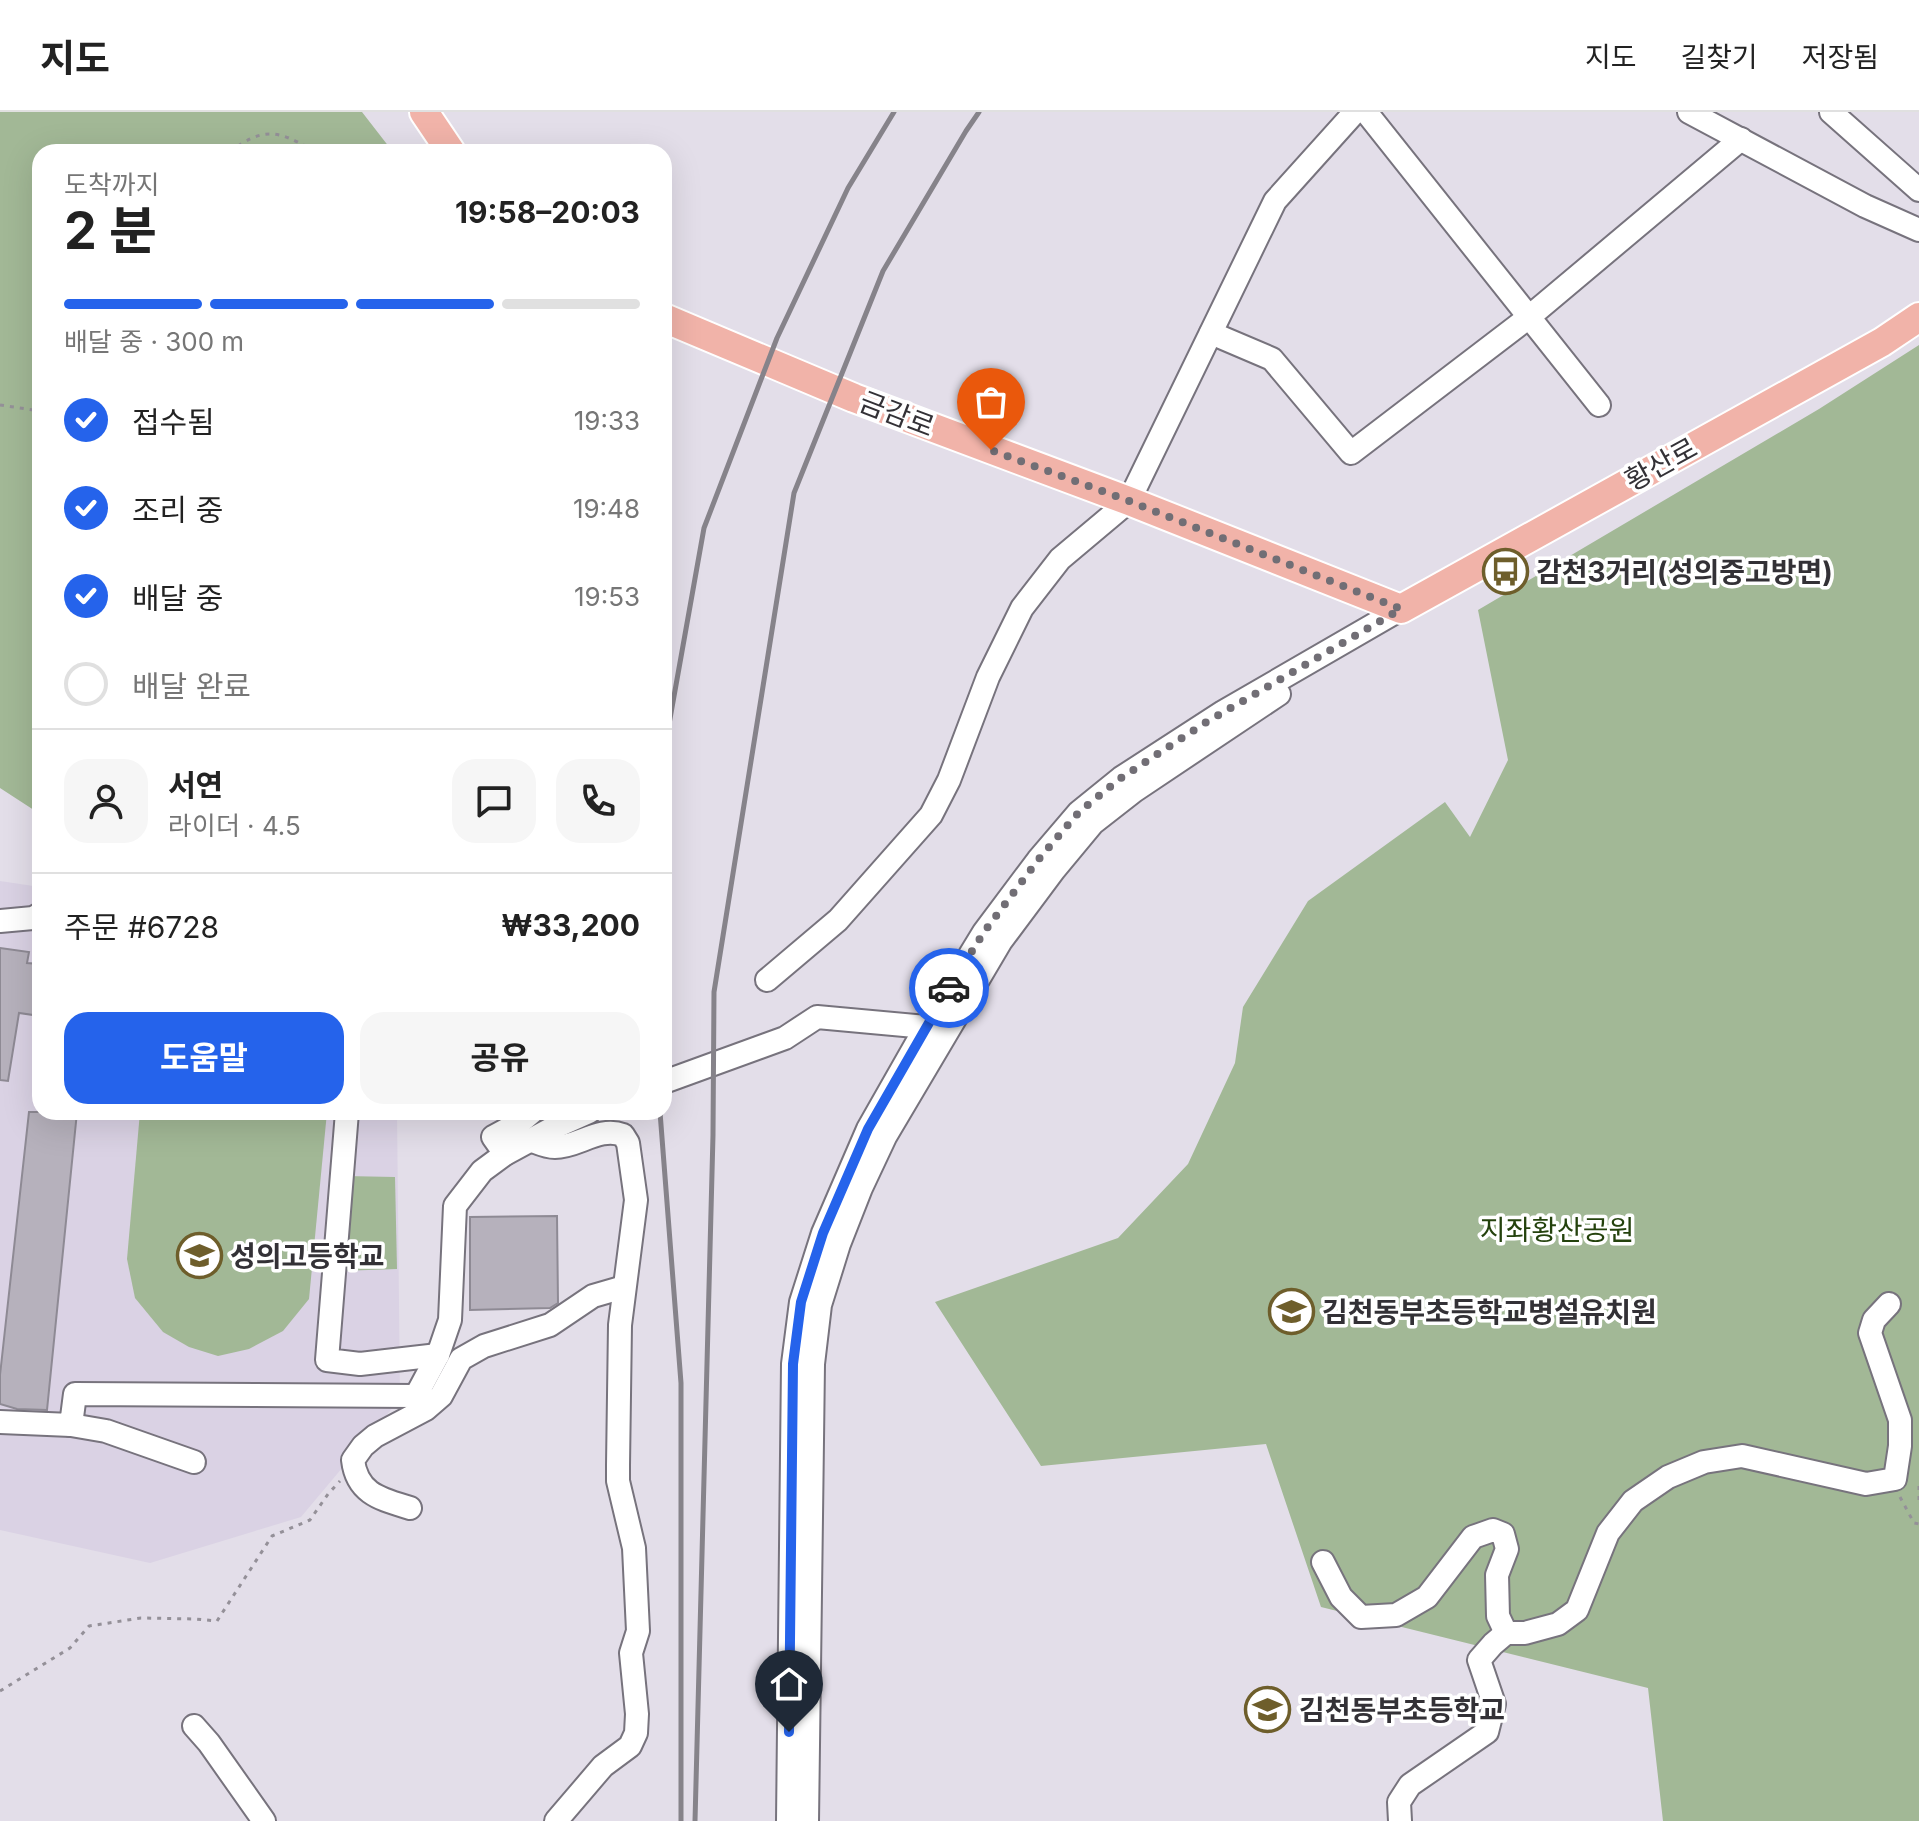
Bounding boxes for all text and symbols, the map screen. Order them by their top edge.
text: 지도 [40,35,110,81]
text: 지도 [1585,40,1636,74]
text: 길찾기 [1680,40,1758,74]
text: 저장됨 [1802,40,1879,74]
text: 도착까지 [64,169,160,200]
text: 19:58–20:03 [455,194,640,230]
text: 2 분 [64,199,157,262]
text: 배달 중 · 300 m [64,326,244,357]
pin [957,368,1025,450]
icon: bag [969,380,1013,424]
street label: 금감로 [855,384,939,444]
icon: check [64,398,108,442]
text: 접수됨 [132,404,215,440]
text: 19:33 [574,405,640,436]
street label: 황산로 [1619,430,1703,498]
icon: check [64,486,108,530]
text: 조리 중 [132,492,223,528]
text: 19:48 [573,493,640,524]
bus stop icon: 감천3거리(성의중고방면) [1481,548,1529,596]
place label: 감천3거리(성의중고방면) [1536,555,1833,589]
icon: check [64,574,108,618]
text: 배달 중 [132,580,223,616]
text: 19:53 [574,581,640,612]
text: 배달 완료 [132,668,251,704]
button: person [64,759,148,843]
button: chat [452,759,536,843]
button: phone [556,759,640,843]
text: 서연 [168,767,223,803]
text: 라이더 · 4.5 [168,810,301,841]
text: ₩33,200 [501,907,640,943]
text: 주문 #6728 [64,909,219,945]
courier [909,948,989,1028]
icon: car [927,966,971,1010]
button: 도움말 [64,1012,344,1104]
button: 공유 [360,1012,640,1104]
park label: 지좌황산공원 [1480,1213,1634,1247]
school or university icon: 성의고등학교 [175,1232,223,1280]
place label: 성의고등학교 [230,1239,385,1273]
school or university icon: 김천동부초등학교병설유치원 [1267,1288,1315,1336]
place label: 김천동부초등학교병설유치원 [1322,1295,1657,1329]
pin [755,1650,823,1732]
icon: home [767,1662,811,1706]
school or university icon: 김천동부초등학교 [1244,1686,1292,1734]
place label: 김천동부초등학교 [1299,1693,1505,1727]

